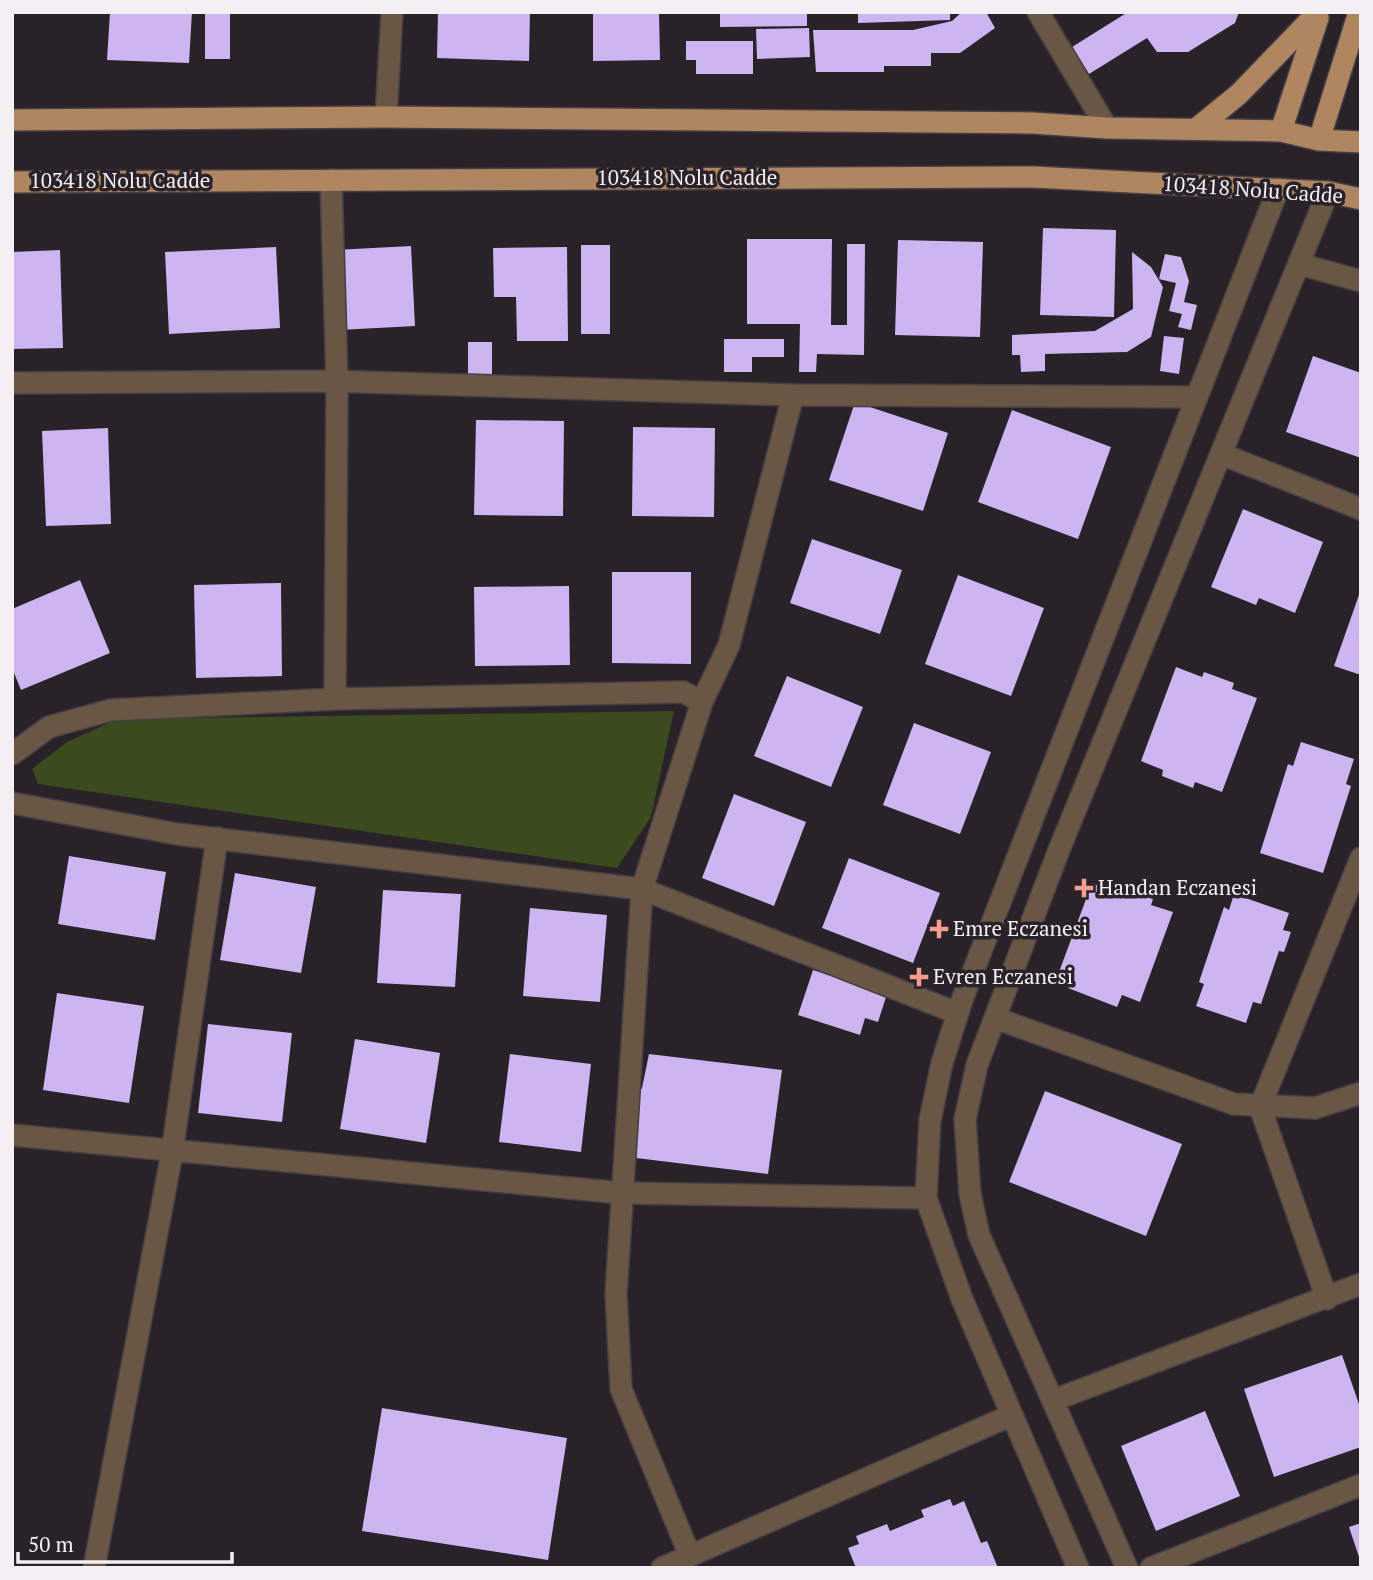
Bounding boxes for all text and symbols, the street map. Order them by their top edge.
street label: 103418 Nolu Cadde [597,163,777,191]
street label: 103418 Nolu Cadde [30,166,210,194]
street label: 103418 Nolu Cadde [1162,169,1344,209]
place label: Handan Eczanesi [1098,873,1257,901]
marker: Handan Eczanesi [1076,880,1092,896]
place label: Emre Eczanesi [953,914,1088,942]
marker: Emre Eczanesi [931,921,947,937]
place label: Evren Eczanesi [933,962,1073,990]
marker: Evren Eczanesi [911,969,927,985]
scale bar [18,1520,231,1564]
text: 50 m [28,1530,74,1558]

